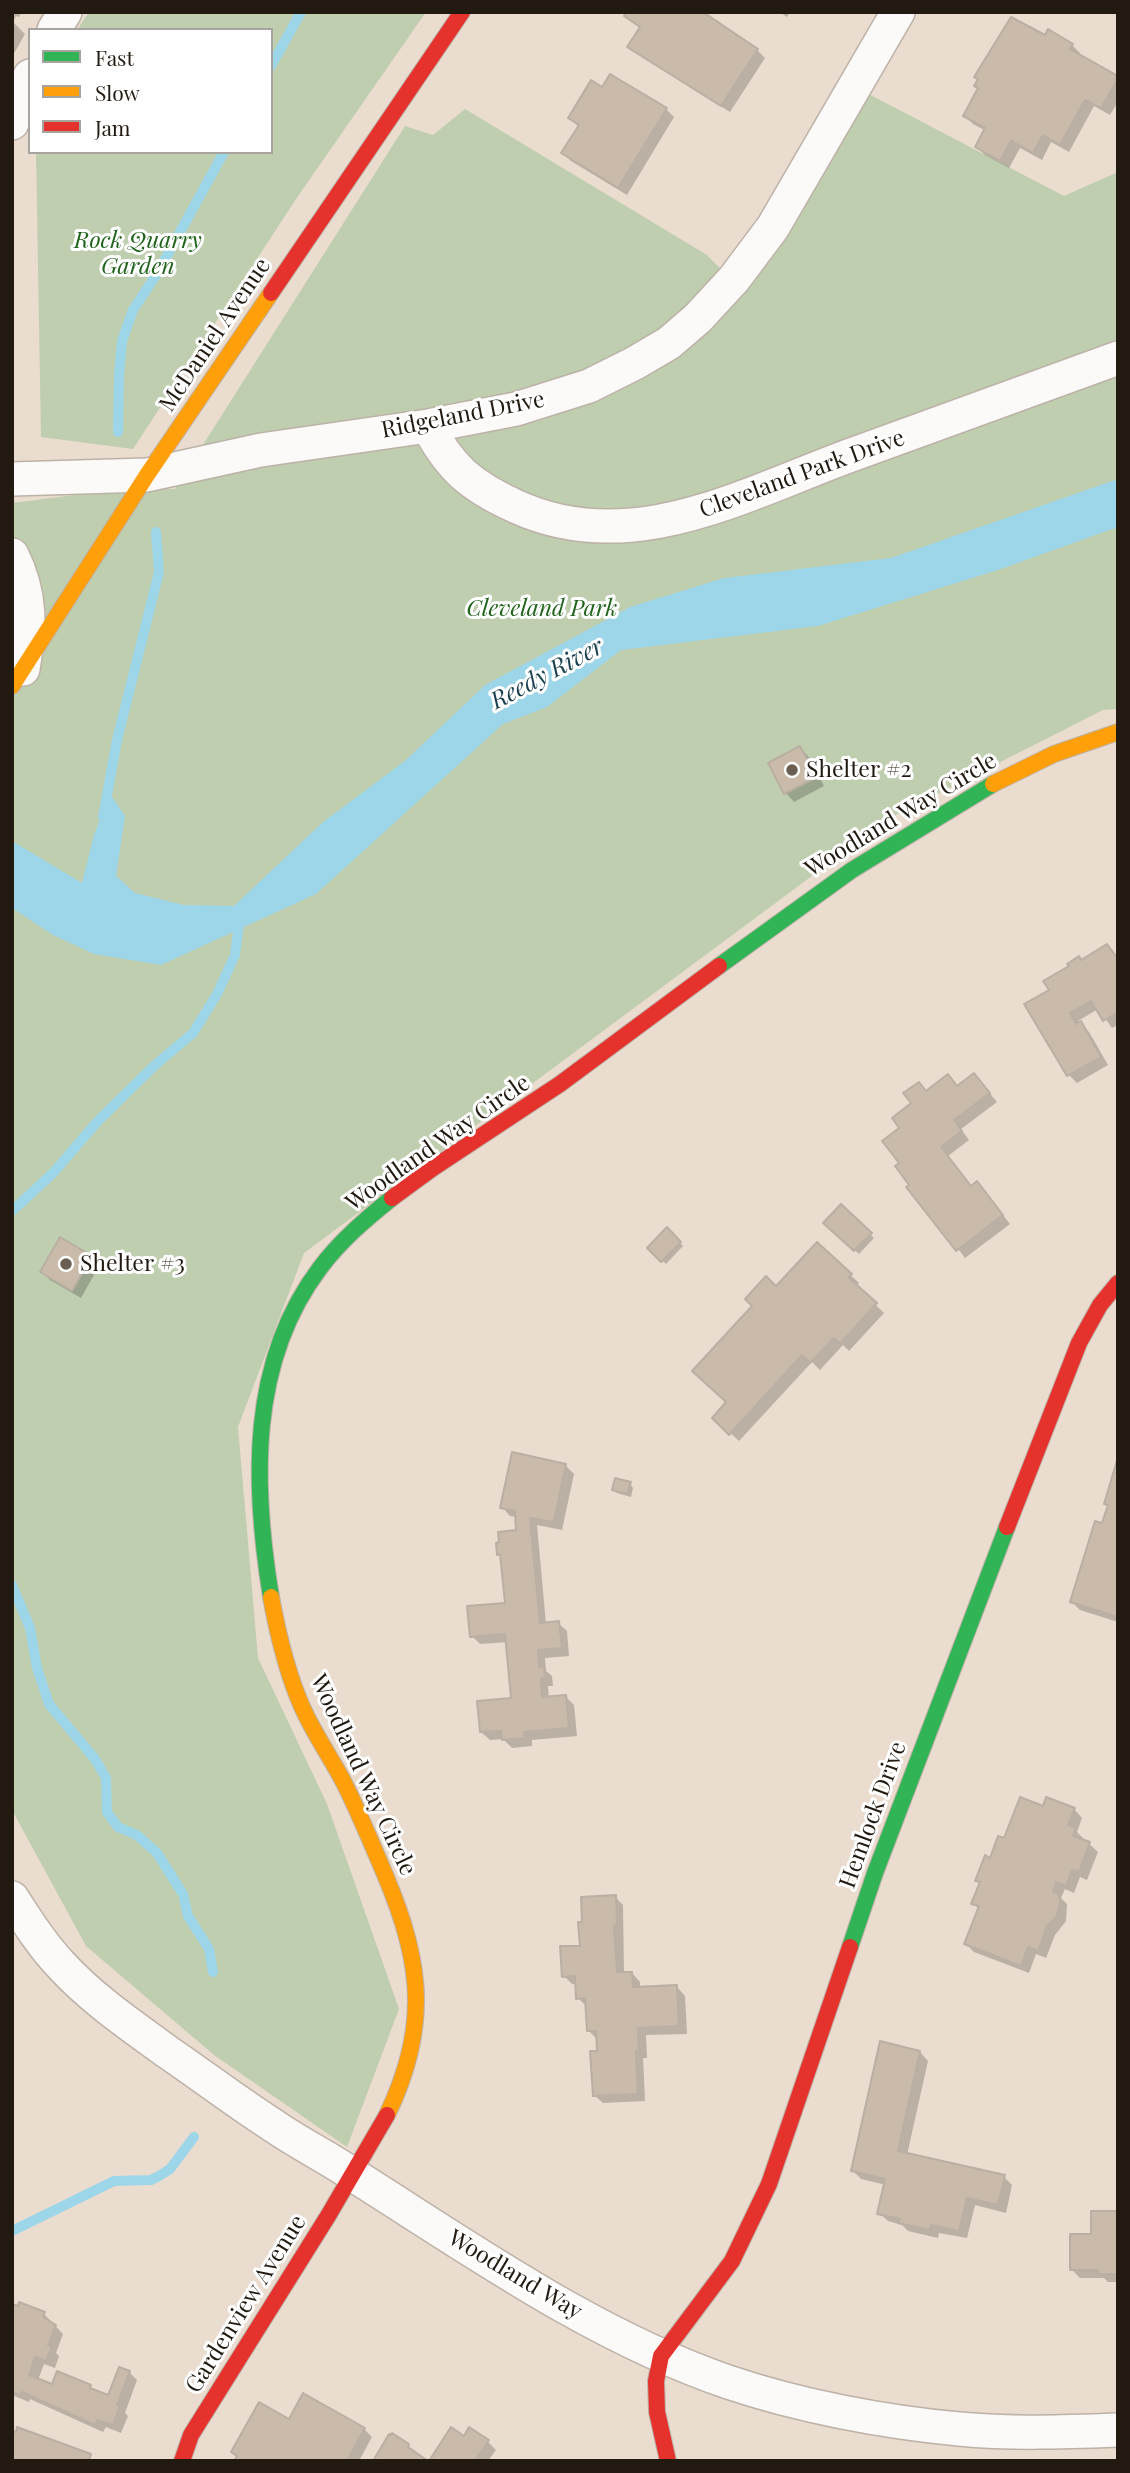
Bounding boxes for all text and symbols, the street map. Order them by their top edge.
legend [28,28,273,154]
text: Fast [95,43,134,71]
text: Slow [95,78,140,106]
text: Jam [95,113,131,141]
park label: Rock Quarry Garden [74,227,202,281]
street label: McDaniel Avenue [153,253,277,417]
street label: Ridgeland Drive [379,386,547,444]
street label: Cleveland Park Drive [696,424,908,524]
park label: Cleveland Park [467,595,617,623]
water label: Reedy River [486,632,608,716]
street label: Woodland Way Circle [800,747,1002,883]
place label: Shelter #2 [806,756,912,784]
marker: Shelter #2 [784,762,800,778]
street label: Woodland Way Circle [341,1069,535,1217]
place label: Shelter #3 [80,1250,185,1278]
marker: Shelter #3 [58,1256,74,1272]
street label: Woodland Way Circle [304,1670,422,1880]
street label: Hemlock Drive [834,1738,912,1892]
street label: Gardenview Avenue [180,2210,312,2398]
street label: Woodland Way [443,2224,587,2326]

